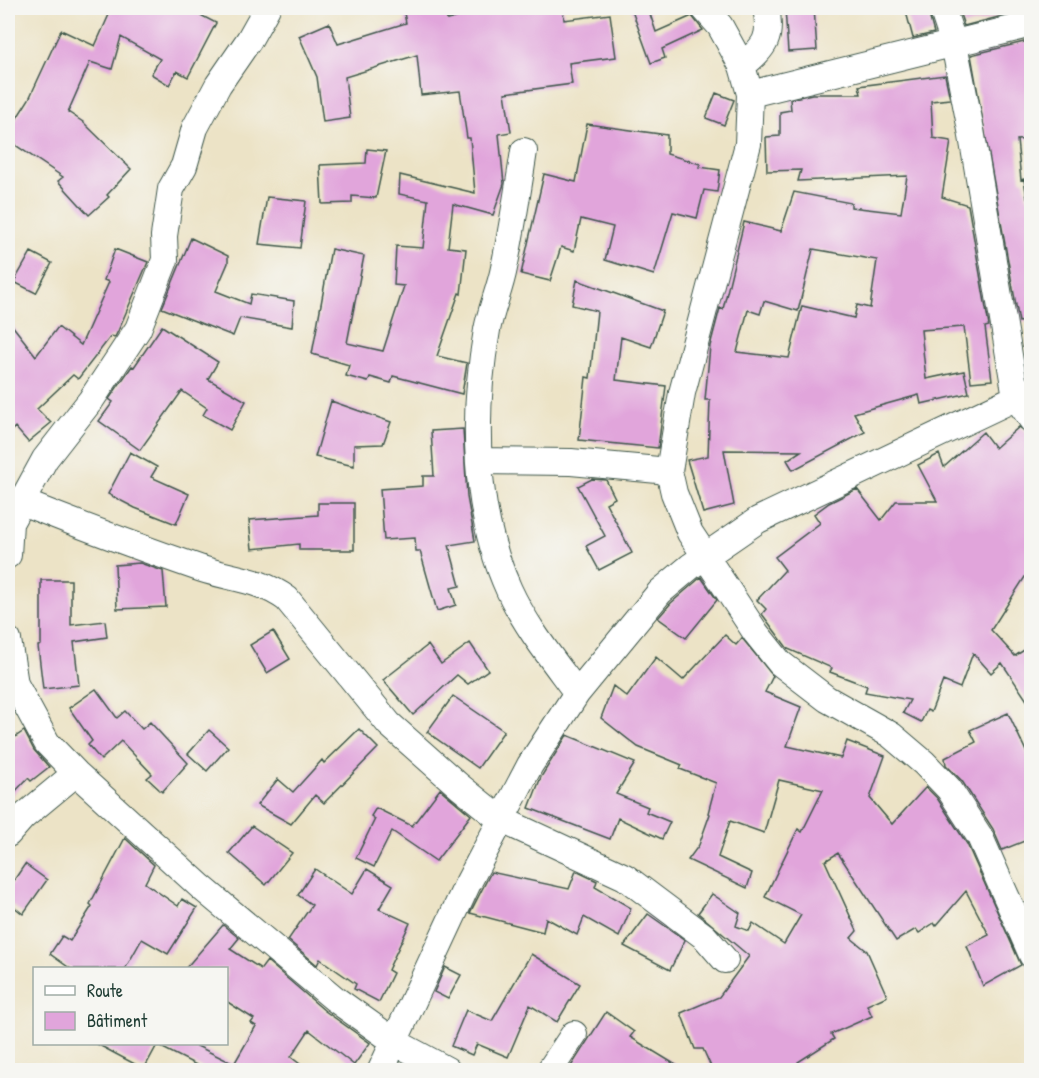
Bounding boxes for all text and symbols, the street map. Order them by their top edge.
legend [33,967,228,1045]
text: Route [87,978,123,1003]
text: Bâtiment [87,1008,148,1033]

